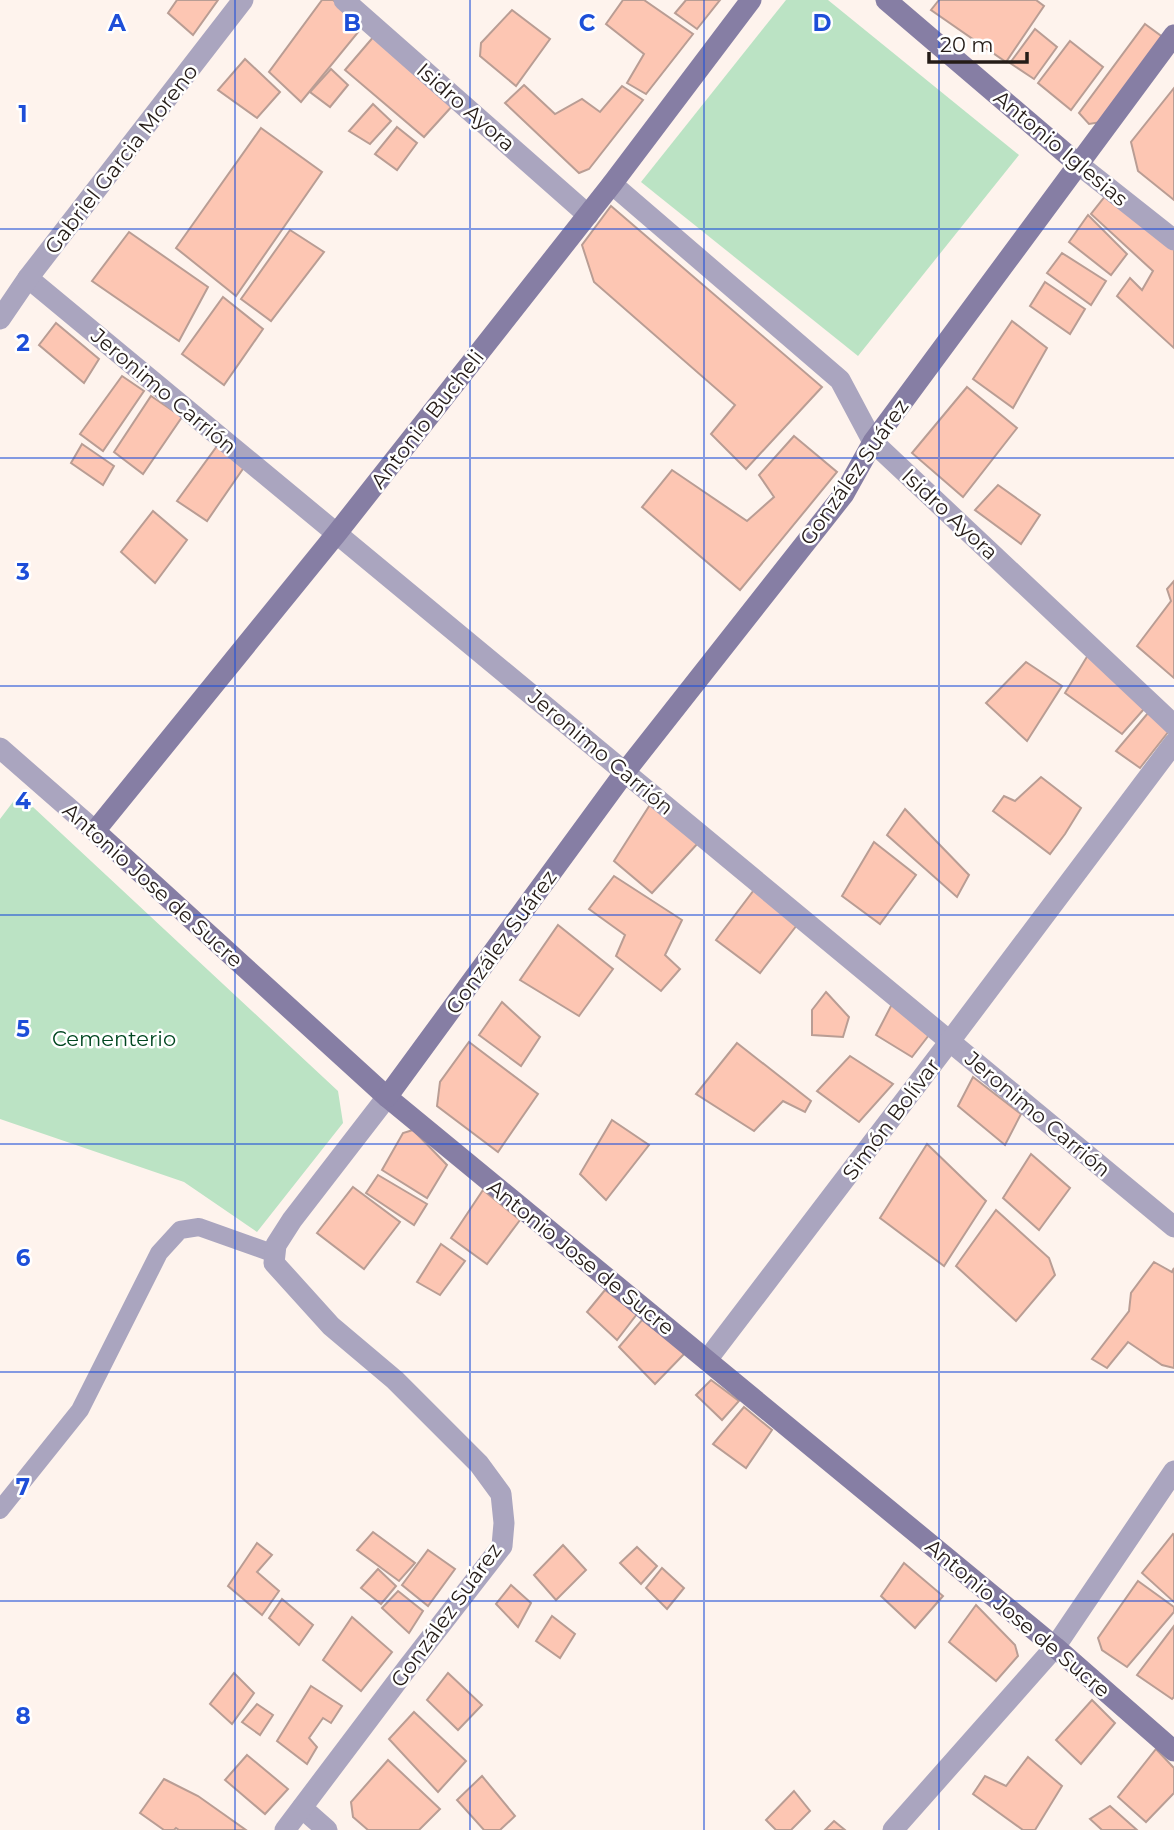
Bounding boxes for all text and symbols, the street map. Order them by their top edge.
text: A [107,9,126,37]
text: B [343,9,361,37]
text: C [579,9,596,37]
text: D [813,9,832,37]
scale bar [929,21,1027,65]
text: 20 m [940,32,994,57]
street label: Isidro Ayora [412,58,520,156]
street label: Gabriel Garcia Moreno [39,59,203,259]
street label: Antonio Iglesias [989,85,1133,211]
text: 1 [18,100,28,128]
street label: Jeronimo Carrión [86,322,242,459]
text: 2 [16,329,30,357]
street label: Antonio Bucheli [365,345,489,493]
street label: González Suárez [794,394,914,550]
street label: Isidro Ayora [897,463,1003,565]
text: 3 [15,558,30,586]
street label: Jeronimo Carrión [523,683,679,820]
text: 4 [15,787,31,815]
street label: Antonio Jose de Sucre [58,798,248,972]
street label: González Suárez [440,865,562,1019]
text: 5 [16,1015,30,1043]
park label: Cementerio [52,1026,176,1051]
street label: Jeronimo Carrión [960,1045,1116,1182]
street label: Simón Bolívar [837,1053,945,1185]
street label: Antonio Jose de Sucre [482,1174,680,1340]
text: 6 [16,1244,31,1272]
text: 7 [16,1473,30,1501]
street label: Antonio Jose de Sucre [921,1533,1115,1703]
street label: González Suárez [385,1538,507,1692]
text: 8 [15,1702,31,1730]

